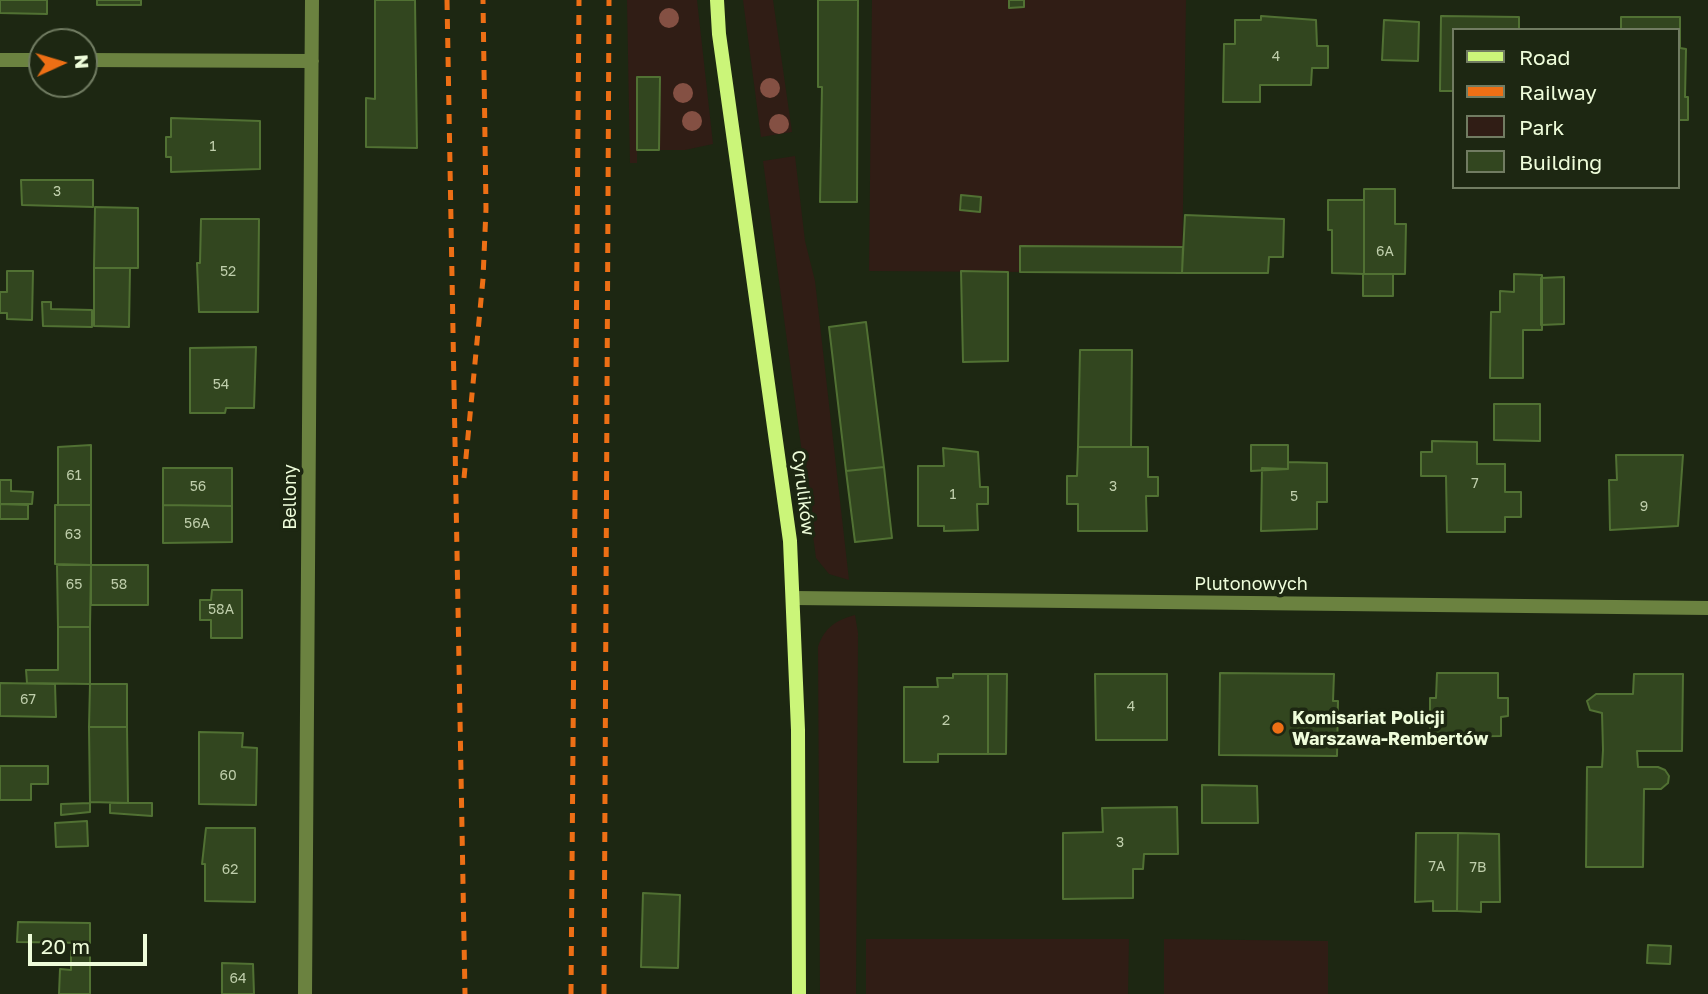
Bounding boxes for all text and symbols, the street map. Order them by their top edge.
north arrow [28,28,98,98]
legend [1452,28,1680,189]
text: Road [1519,44,1570,70]
house number: 4 [1272,49,1280,65]
text: N [70,54,94,70]
text: Railway [1519,79,1597,105]
text: Park [1519,114,1564,140]
house number: 1 [210,139,216,155]
text: Building [1519,149,1602,175]
house number: 3 [53,184,61,200]
house number: 6A [1376,244,1394,260]
house number: 52 [220,264,236,280]
house number: 54 [213,377,229,393]
street label: Cyrulików [787,449,819,537]
street label: Bellony [279,464,301,530]
house number: 61 [66,468,82,484]
house number: 7 [1471,476,1479,492]
house number: 56 [190,479,206,495]
house number: 3 [1109,479,1117,495]
house number: 1 [950,487,956,503]
house number: 5 [1290,489,1298,505]
house number: 9 [1640,499,1648,515]
house number: 56A [184,516,210,532]
house number: 63 [65,527,81,543]
street label: Plutonowych [1194,573,1308,595]
house number: 65 [66,577,82,593]
house number: 58 [111,577,127,593]
house number: 58A [208,602,234,618]
house number: 67 [20,692,36,708]
house number: 4 [1127,699,1135,715]
place label: Komisariat Policji Warszawa-Rembertów [1292,707,1488,750]
house number: 2 [942,713,950,729]
marker: Komisariat Policji Warszawa-Rembertów [1270,720,1286,736]
house number: 60 [219,768,237,784]
house number: 3 [1116,835,1124,851]
house number: 7A [1429,859,1445,875]
house number: 7B [1470,860,1486,876]
house number: 62 [222,862,238,878]
scale bar [32,920,150,964]
text: 20 m [41,933,90,959]
house number: 64 [229,971,247,987]

